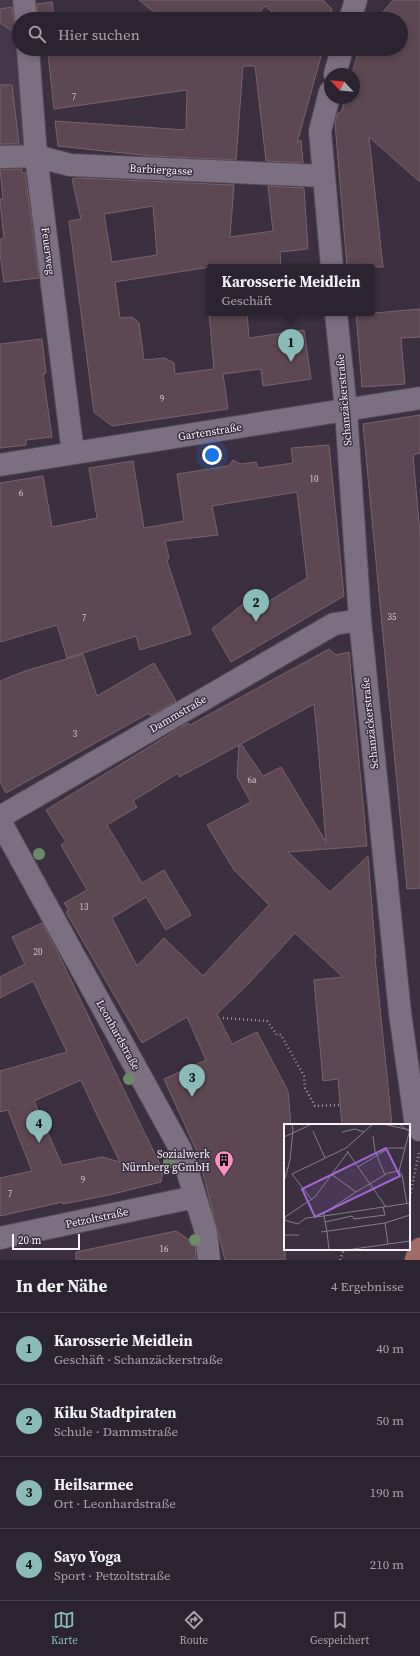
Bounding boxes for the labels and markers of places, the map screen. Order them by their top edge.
pin: 1 [278,329,304,362]
pin: 2 [243,589,269,622]
pin: 3 [179,1064,205,1097]
pin: 4 [26,1110,52,1143]
place label: Sozialwerk Nürnberg gGmbH [122,1147,211,1175]
building icon: Sozialwerk Nürnberg gGmbH [213,1149,235,1177]

